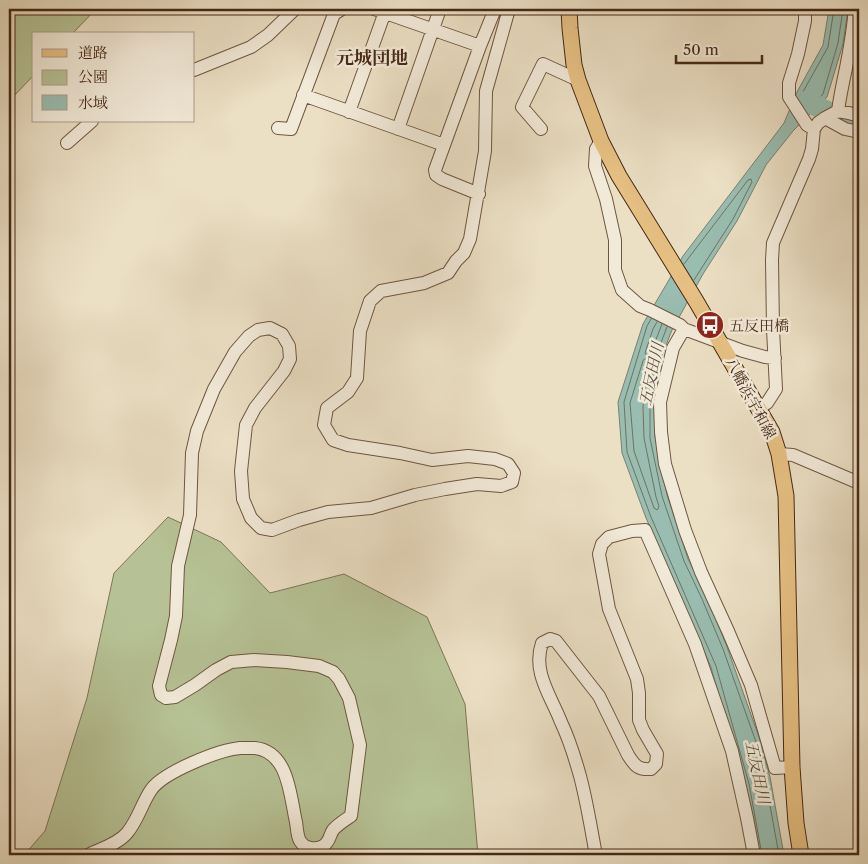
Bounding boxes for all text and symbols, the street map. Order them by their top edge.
legend [32,32,195,122]
scale bar [676,32,762,64]
text: 50 m [683,40,719,59]
text: 道路 [78,43,108,62]
district label: 元城団地 [336,47,408,69]
text: 公園 [78,67,108,86]
text: 水域 [78,93,108,112]
bus stop icon: 五反田橋 [695,310,725,340]
place label: 五反田橋 [729,316,789,335]
water label: 五反田川 [635,339,668,407]
street label: 八幡浜宇和線 [721,354,781,442]
water label: 五反田川 [742,739,775,807]

